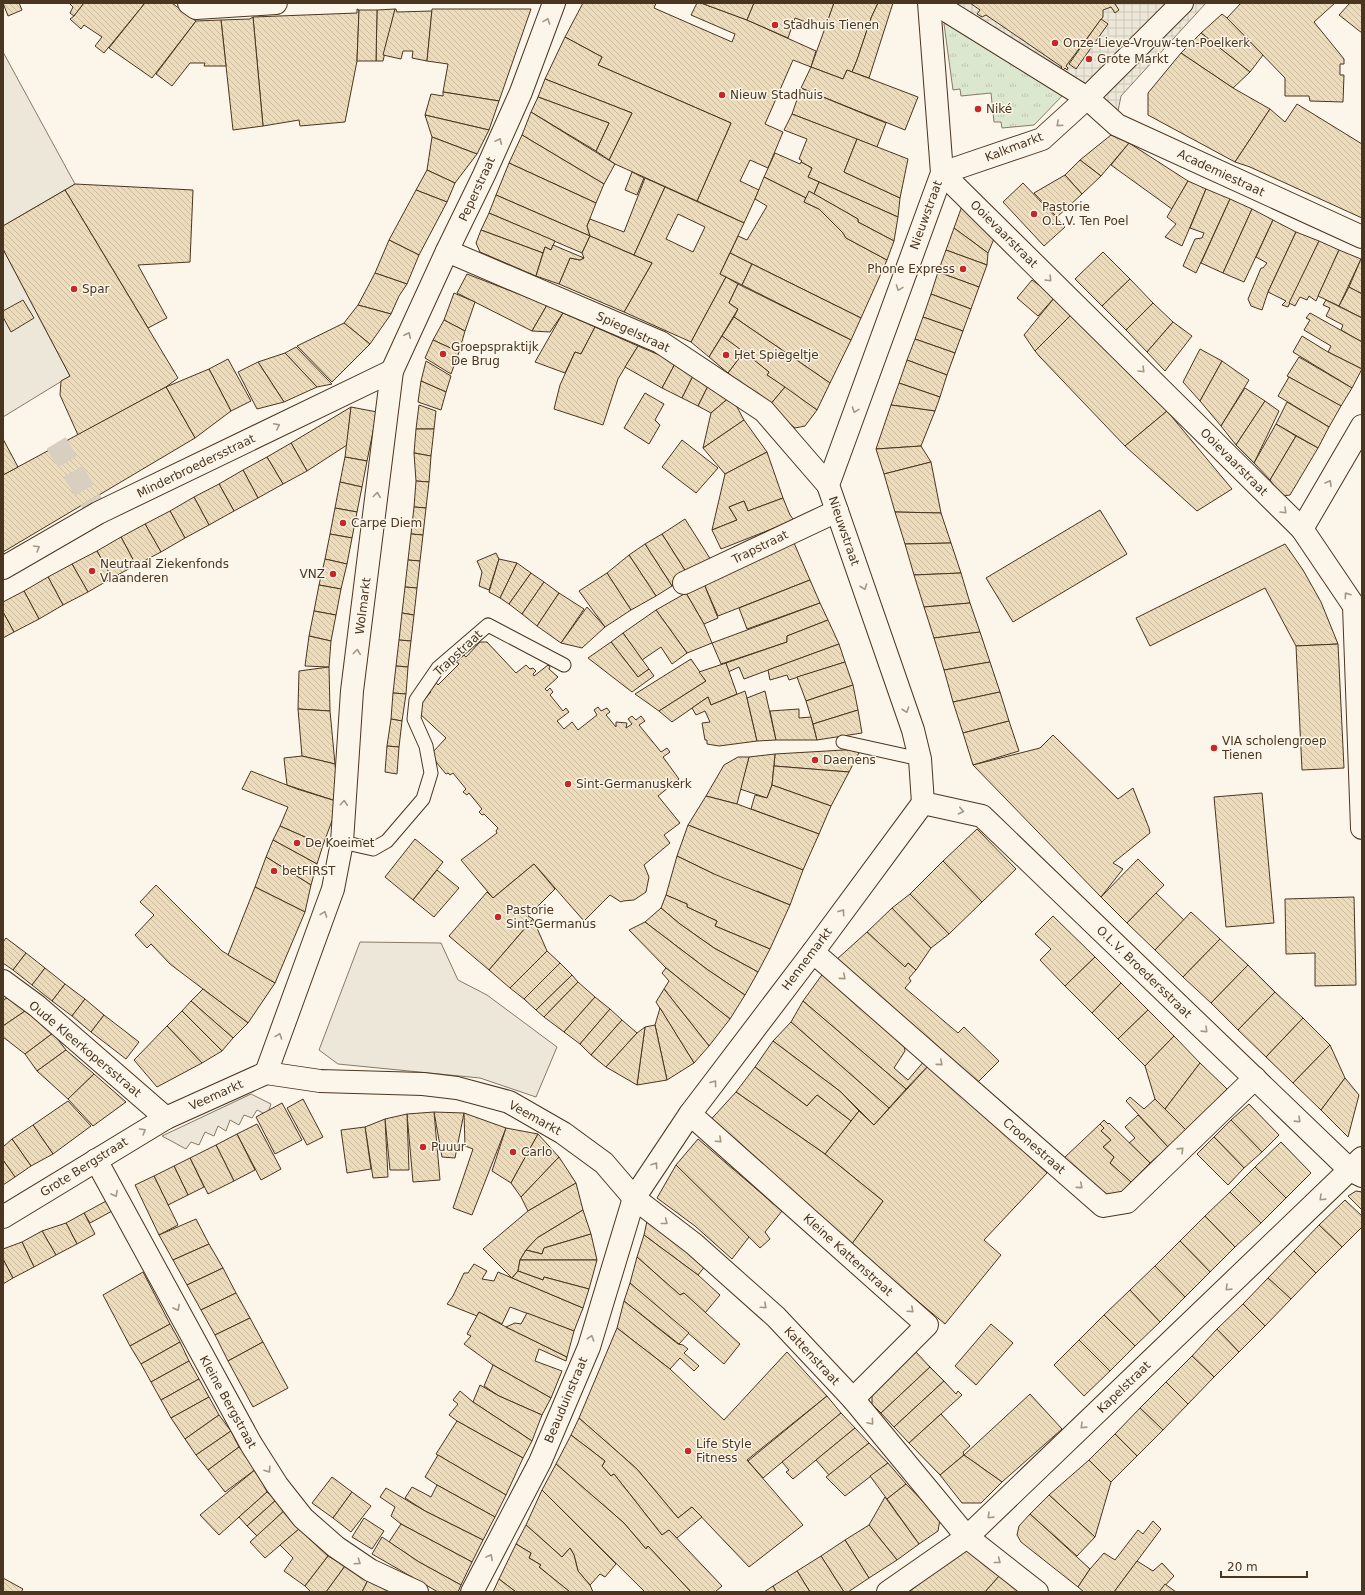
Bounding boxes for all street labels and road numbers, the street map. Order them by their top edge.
street label: Kalkmarkt [983,129,1045,164]
street label: Academiestraat [1175,147,1267,199]
street label: Peperstraat [456,154,498,223]
street label: Nieuwstraat [907,178,945,251]
street label: Ooievaarstraat [967,197,1041,271]
street label: Spiegelstraat [594,309,672,355]
street label: Ooievaarstraat [1197,425,1271,499]
street label: Minderbroedersstraat [135,431,258,501]
street label: Nieuwstraat [826,494,863,568]
street label: Trapstraat [729,527,791,567]
street label: Wolmarkt [353,576,373,635]
street label: Trapstraat [430,627,485,680]
street label: O.L.V. Broedersstraat [1094,923,1195,1021]
street label: Hennemarkt [779,925,835,993]
street label: Oude Kleerkopersstraat [26,998,144,1100]
street label: Veemarkt [187,1077,245,1113]
street label: Veemarkt [506,1098,564,1138]
street label: Croonestraat [1000,1115,1068,1177]
street label: Grote Bergstraat [38,1134,131,1200]
street label: Kleine Kattenstraat [800,1211,896,1299]
street label: Kattenstraat [781,1324,843,1388]
street label: Kleine Bergstraat [197,1353,259,1451]
street label: Beauduinstraat [542,1355,591,1445]
street label: Kapelstraat [1094,1358,1154,1416]

